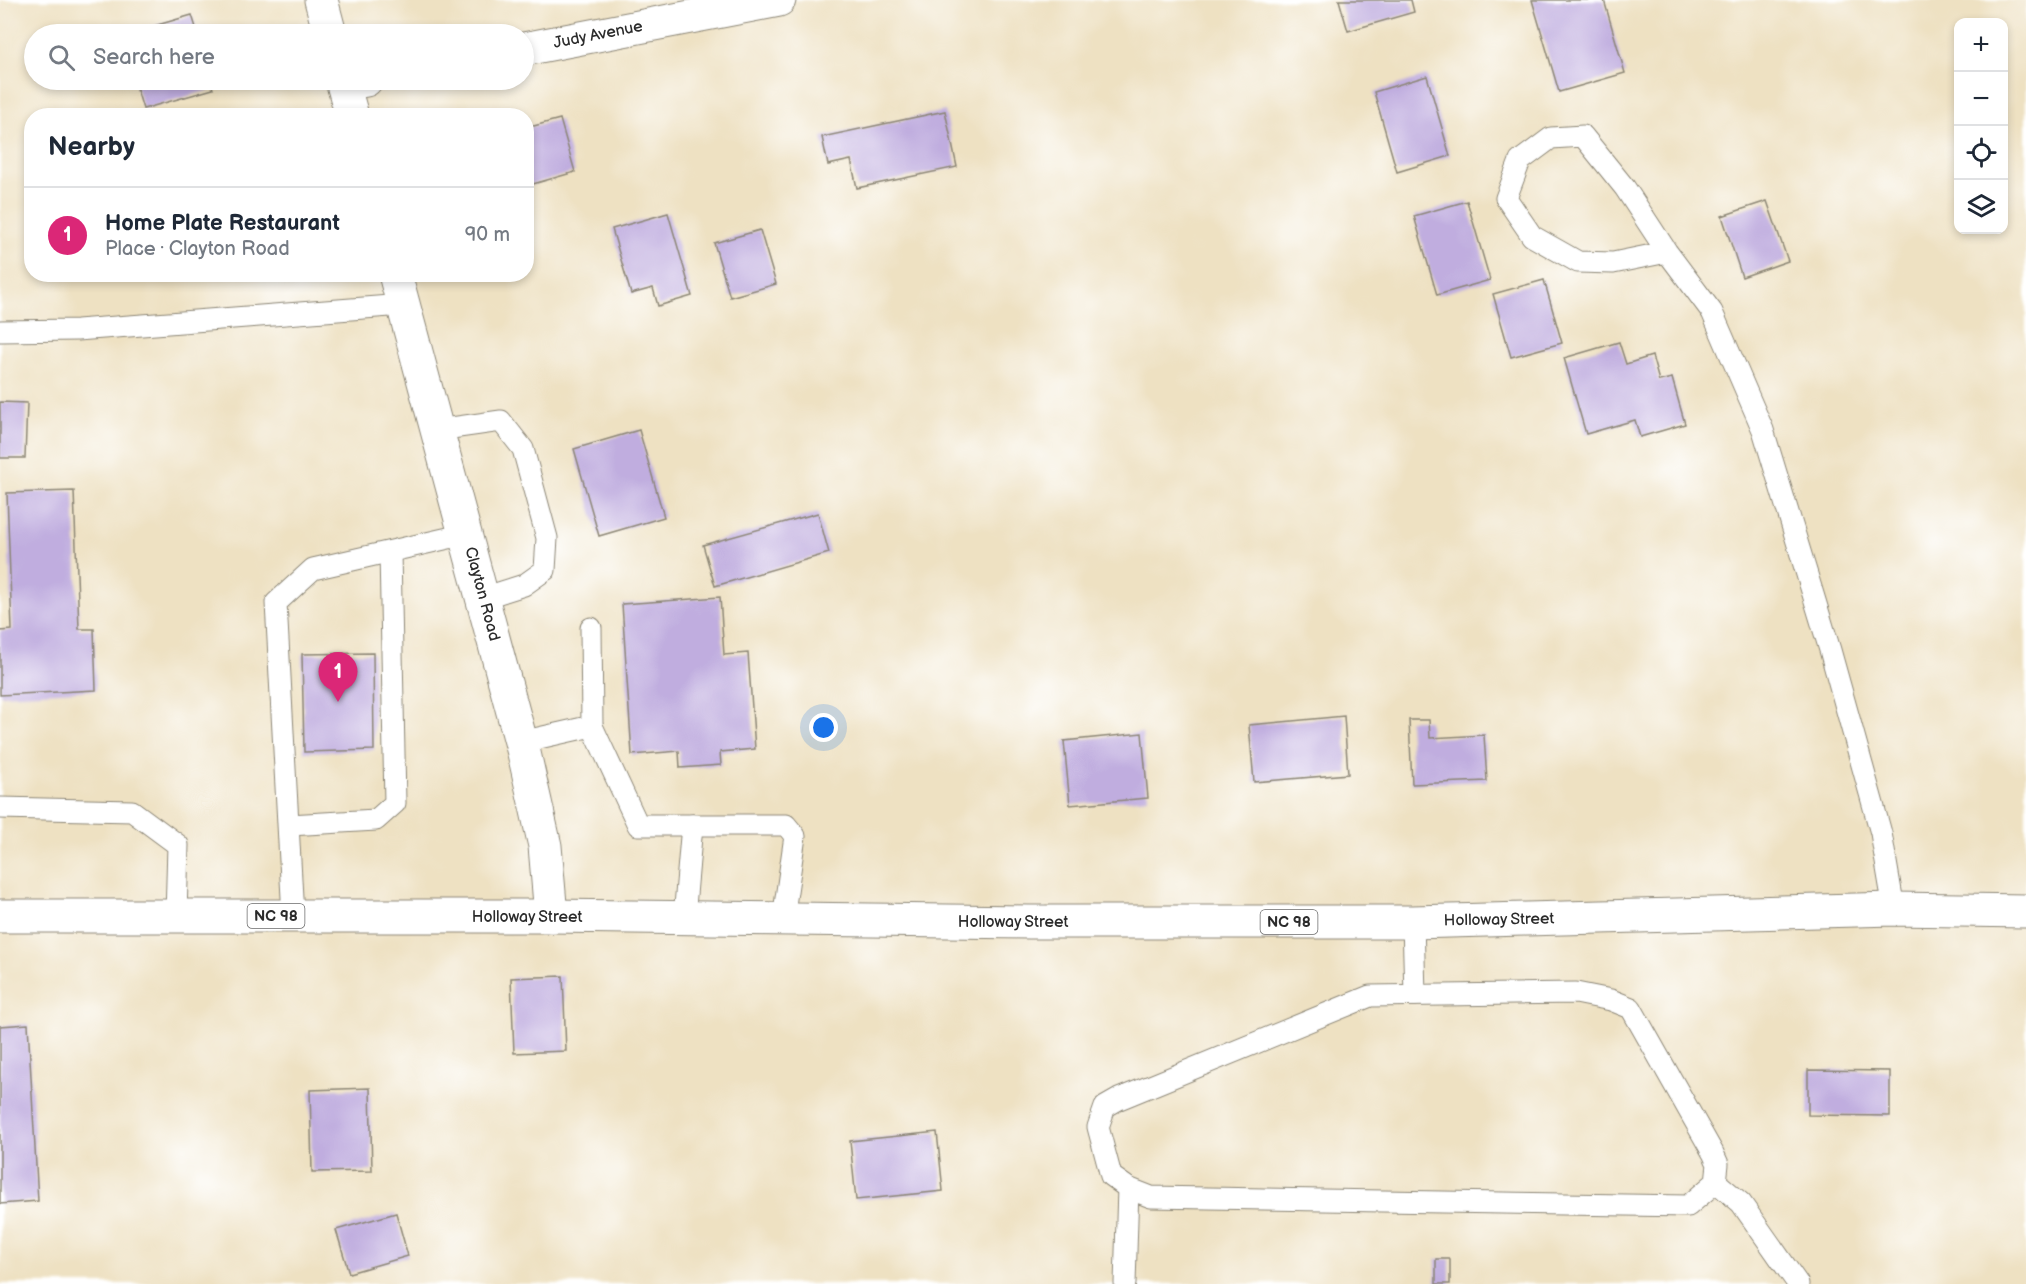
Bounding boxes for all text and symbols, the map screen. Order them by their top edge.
street label: Judy Avenue [552,17,645,53]
map controls [1954,18,2008,234]
button: + [1954,18,2008,72]
search box [24,24,534,90]
icon: search [45,41,78,74]
text: Search here [93,44,215,71]
button: − [1954,72,2008,126]
button: locate [1954,126,2008,180]
text: Nearby [48,132,135,163]
button: layers [1954,180,2008,234]
text: Home Plate Restaurant [105,210,340,237]
text: 1 [63,223,72,247]
text: 90 m [465,223,510,247]
text: Place · Clayton Road [105,237,290,261]
street label: Clayton Road [460,545,504,643]
pin: 1 [318,652,358,702]
your location [809,713,838,742]
road number: NC 98 [248,904,304,928]
street label: Holloway Street [472,908,582,927]
road number: NC 98 [1260,910,1318,934]
street label: Holloway Street [1444,910,1555,930]
street label: Holloway Street [958,913,1068,932]

